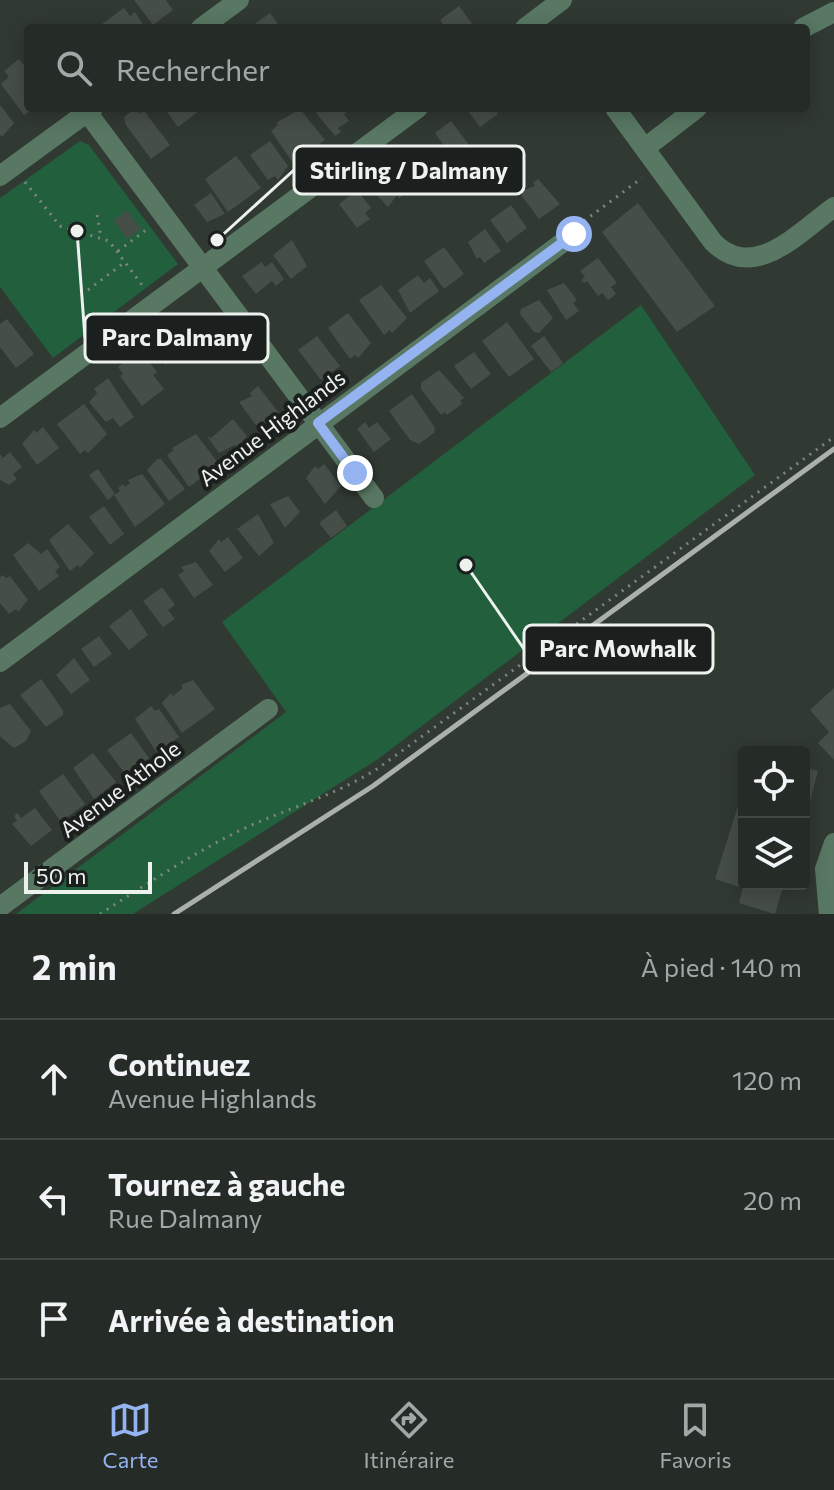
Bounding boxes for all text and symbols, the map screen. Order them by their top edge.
search box [24,24,810,112]
icon: search [52,46,96,90]
text: Rechercher [116,50,270,87]
callout: Stirling / Dalmany [294,146,524,194]
text: Stirling / Dalmany [310,155,508,184]
route start [556,216,592,252]
callout: Parc Dalmany [85,314,268,362]
text: Parc Dalmany [101,322,253,351]
street label: Avenue Highlands [193,364,350,492]
route end [337,455,373,491]
callout: Parc Mowhalk [524,625,713,673]
text: Parc Mowhalk [539,633,697,662]
street label: Avenue Athole [54,735,185,843]
map controls [738,746,810,890]
button: locate [738,746,810,818]
button: layers [738,818,810,890]
scale bar [24,858,152,894]
text: 50 m [36,862,86,889]
text: 2 min [32,945,117,987]
text: À pied · 140 m [641,951,802,982]
text: Continuez [108,1045,251,1082]
icon: ahead [32,1057,76,1101]
text: 120 m [732,1064,802,1095]
text: Avenue Highlands [108,1082,317,1113]
text: Tournez à gauche [108,1165,345,1202]
icon: left [32,1177,76,1221]
text: 20 m [743,1184,802,1215]
text: Rue Dalmany [108,1202,262,1233]
icon: arrive [32,1297,76,1341]
text: Arrivée à destination [108,1301,395,1338]
tab: Carte [103,1398,158,1473]
tab: Itinéraire [364,1398,454,1473]
tab: Favoris [659,1398,731,1473]

